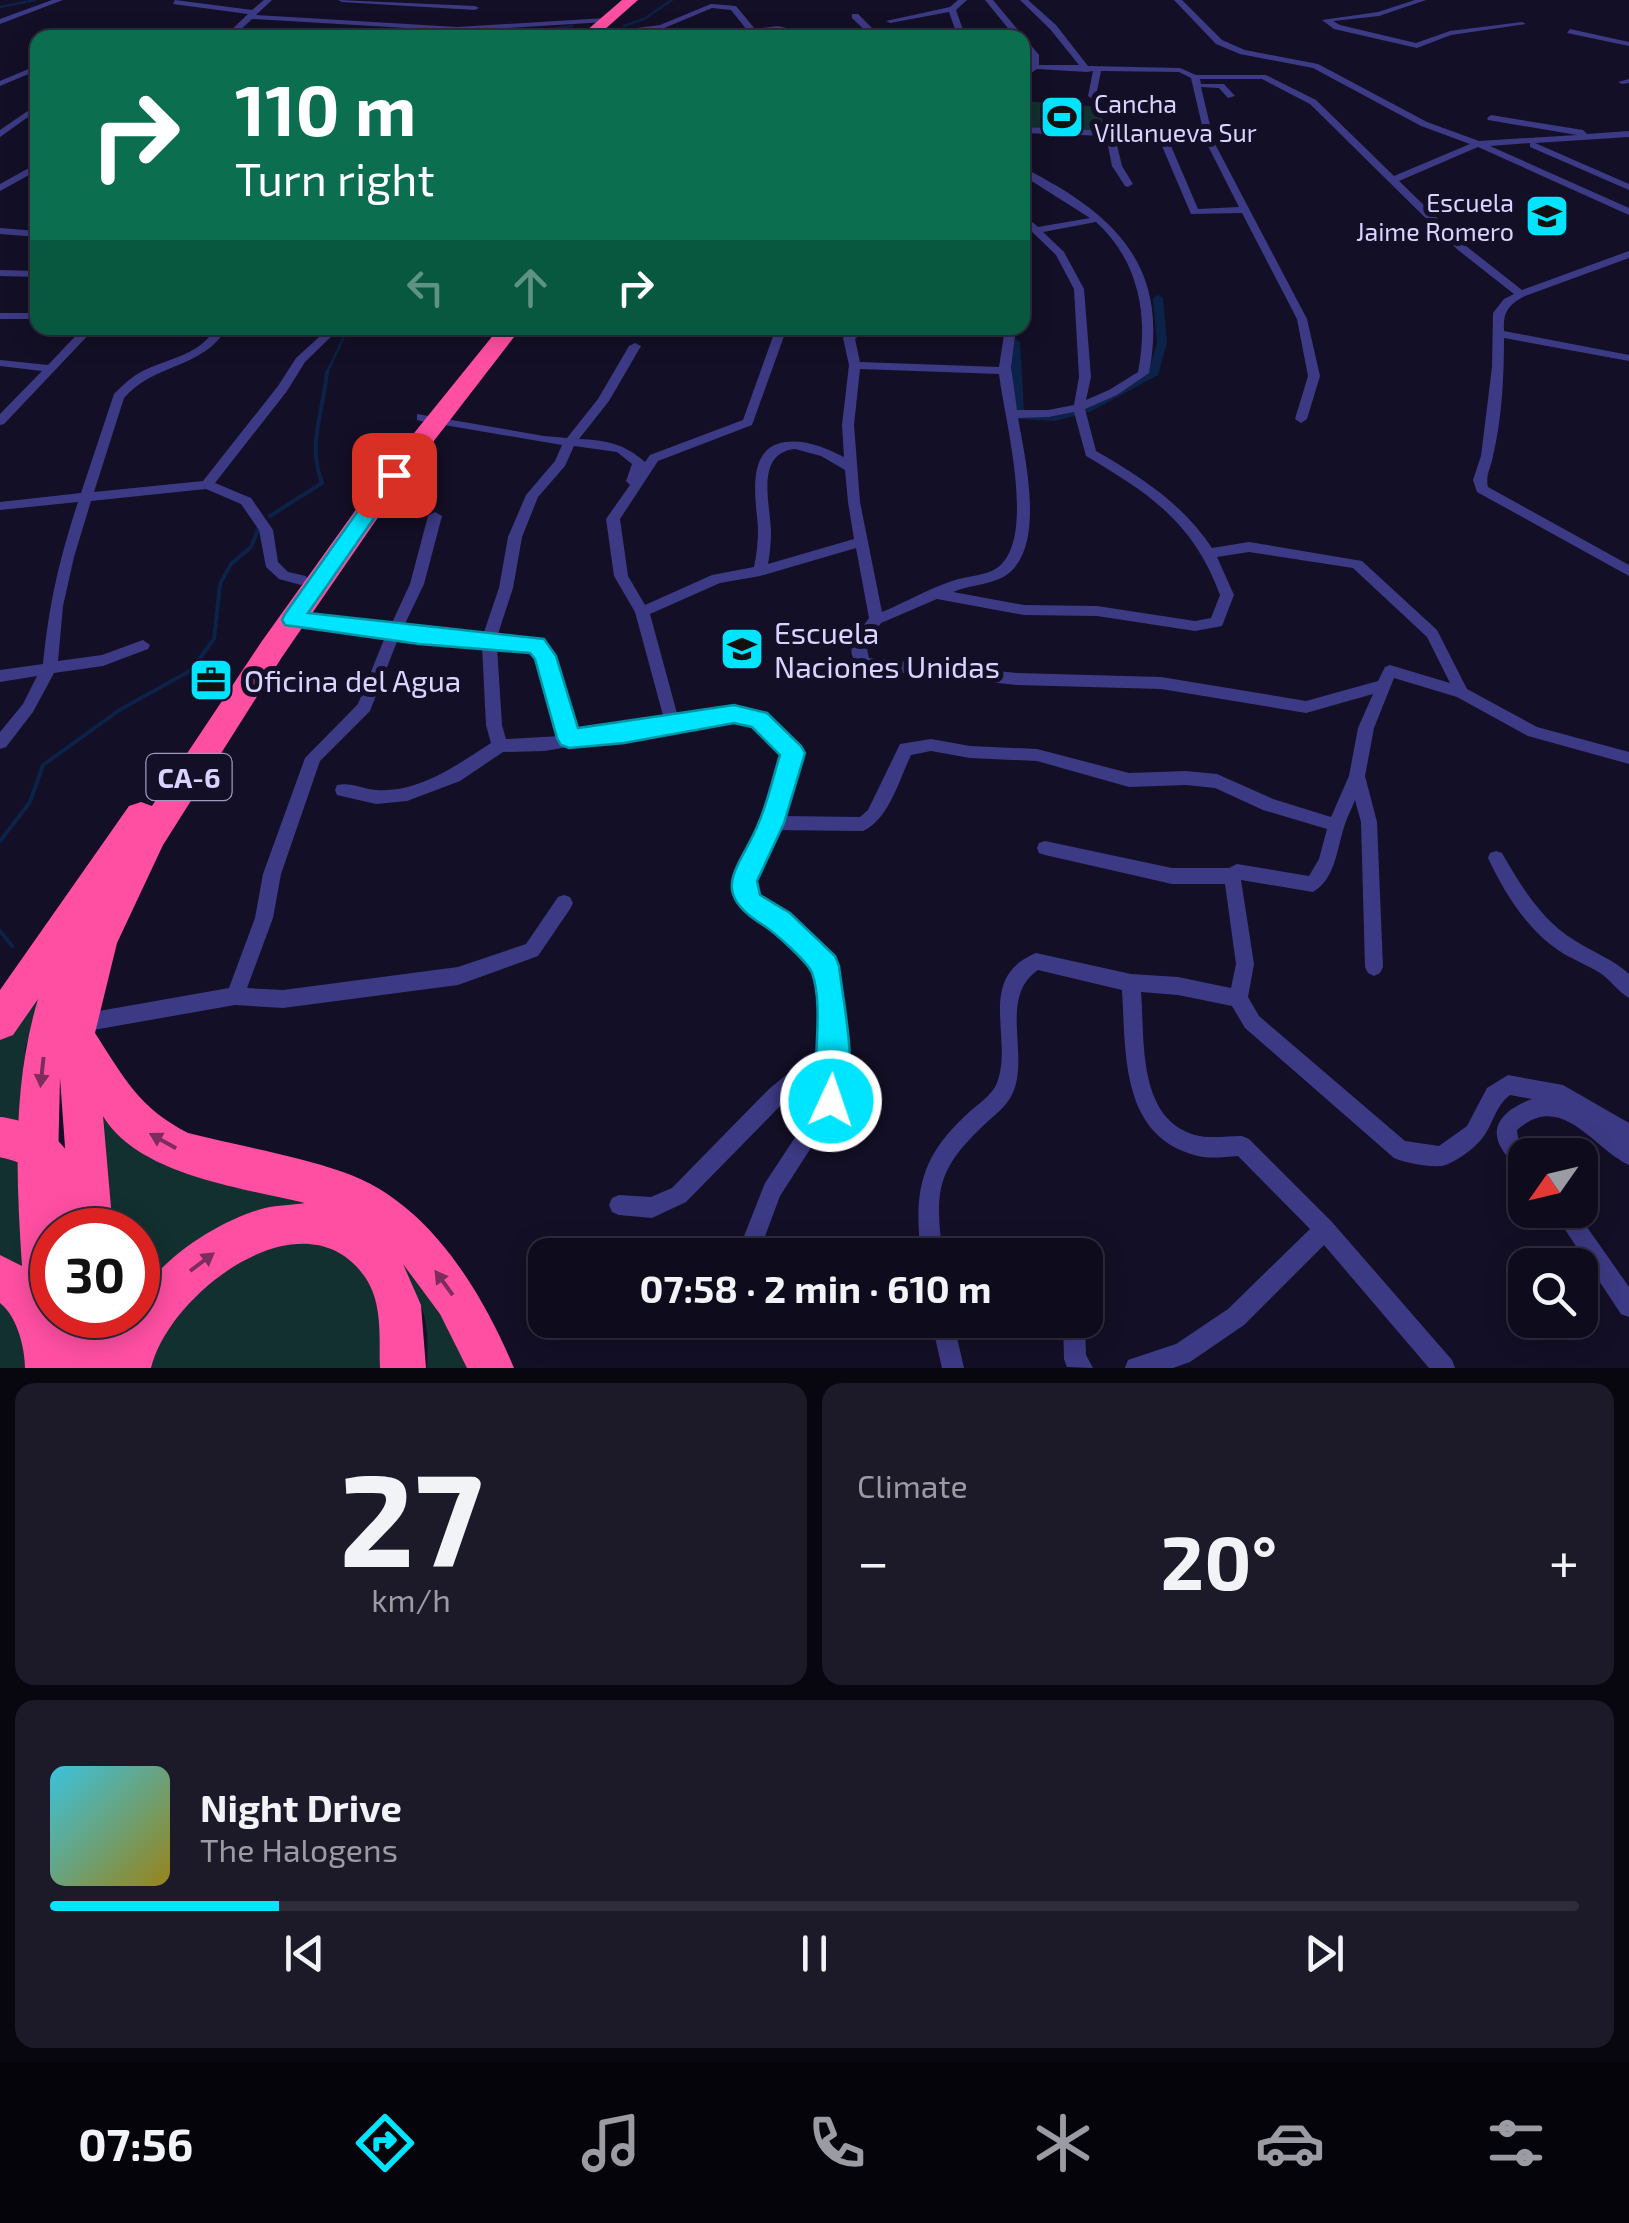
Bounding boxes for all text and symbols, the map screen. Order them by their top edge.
text: 110 m [235,66,416,150]
icon: right [70,70,200,200]
place label: Cancha Villanueva Sur [1094,88,1257,147]
sports icon: Cancha Villanueva Sur [1039,94,1085,140]
text: Turn right [235,151,435,205]
place label: Escuela Jaime Romero [1356,187,1514,246]
school or university icon: Escuela Jaime Romero [1524,193,1570,239]
icon: left [398,260,453,315]
icon: ahead [503,260,558,315]
icon: right [608,260,663,315]
pin [352,433,437,518]
icon: arrive [367,448,422,503]
place label: Escuela Naciones Unidas [774,614,1000,684]
school or university icon: Escuela Naciones Unidas [719,626,765,672]
office icon: Oficina del Agua [188,657,234,703]
place label: Oficina del Agua [244,662,461,698]
road number: CA-6 [146,754,232,800]
position arrow [779,1049,883,1153]
one-way arrow [34,1057,50,1089]
one-way arrow [149,1133,178,1150]
north arrow [1508,1138,1598,1228]
map controls [1508,1138,1598,1338]
speed limit sign: 30 [30,1208,160,1338]
button: search [1508,1248,1598,1338]
one-way arrow [189,1252,215,1272]
text: 07:58 · 2 min · 610 m [640,1265,991,1311]
one-way arrow [434,1270,454,1296]
text: 27 [339,1437,483,1593]
text: Climate [857,1466,968,1504]
text: 20° [1161,1515,1277,1605]
text: − [857,1527,889,1593]
text: + [1549,1527,1579,1593]
text: km/h [371,1580,451,1618]
text: Night Drive [200,1784,402,1830]
text: The Halogens [200,1830,398,1868]
icon: previous [277,1926,332,1981]
icon: pause [787,1926,842,1981]
icon: next [1297,1926,1352,1981]
icon: directions [350,2108,420,2178]
icon: music [576,2108,646,2178]
icon: phone [802,2108,872,2178]
icon: climate [1028,2108,1098,2178]
icon: car [1255,2108,1325,2178]
icon: filters [1481,2108,1551,2178]
text: 07:56 [78,2116,193,2170]

